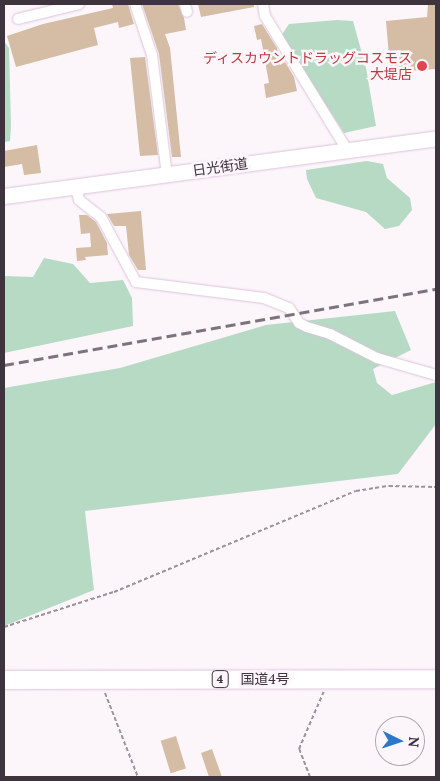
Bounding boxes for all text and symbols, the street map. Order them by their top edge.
place label: ディスカウントドラッグコスモス 大堤店 [202,50,412,82]
marker: ディスカウントドラッグコスモス 大堤店 [416,60,428,72]
street label: 日光街道 [191,155,249,179]
road number: 4 [211,670,229,689]
street label: 国道4号 [240,671,290,687]
north arrow [375,716,425,766]
text: N [405,736,423,748]

